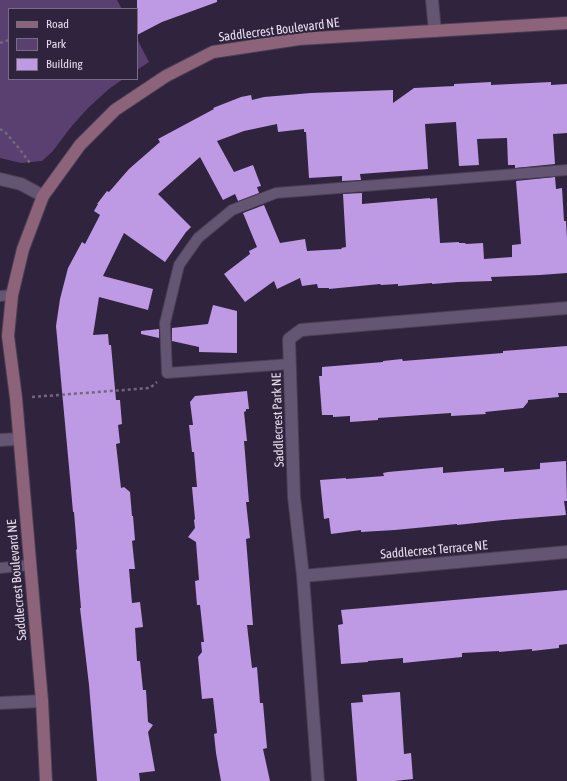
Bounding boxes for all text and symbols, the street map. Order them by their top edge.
legend [8,8,138,80]
street label: Saddlecrest Boulevard NE [218,15,340,45]
text: Road [46,17,69,31]
text: Park [46,37,66,51]
text: Building [46,57,83,71]
street label: Saddlecrest Park NE [269,373,287,467]
street label: Saddlecrest Boulevard NE [4,519,30,641]
street label: Saddlecrest Terrace NE [380,538,488,562]

